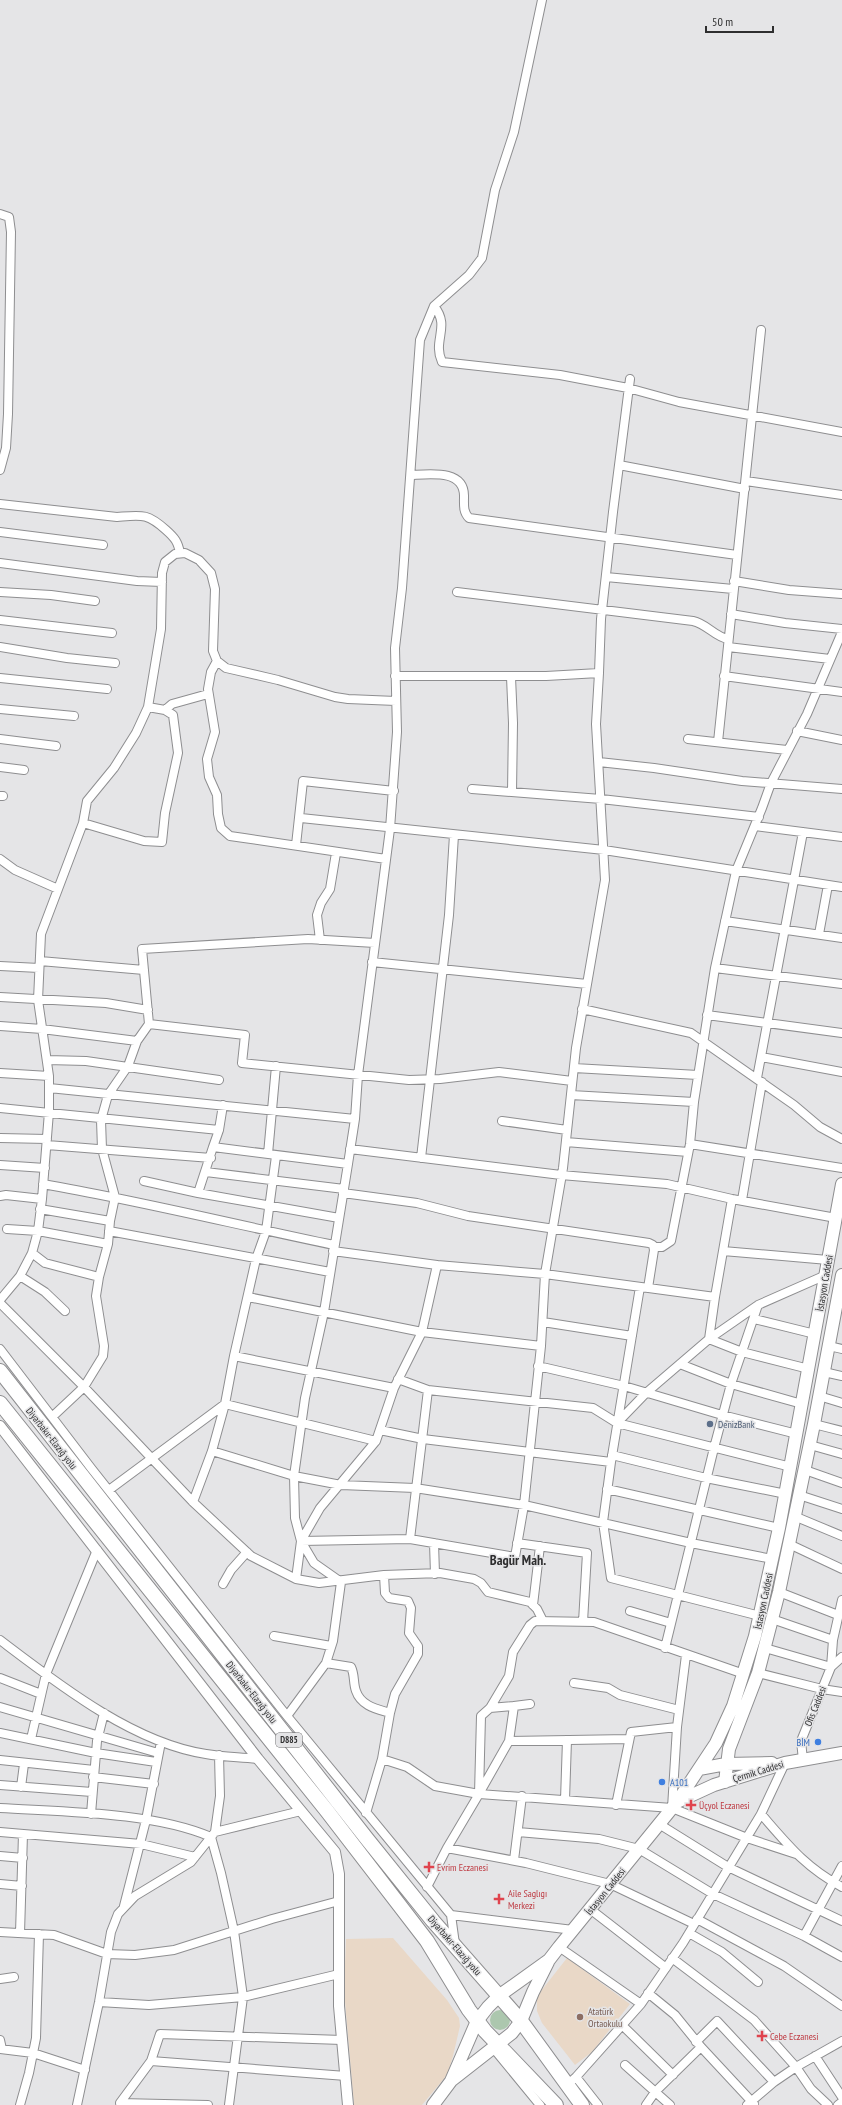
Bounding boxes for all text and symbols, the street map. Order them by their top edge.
scale bar [706,8,773,34]
text: 50 m [712,14,733,29]
street label: İstasyon Caddesi [813,1254,836,1312]
street label: Diyarbakır-Elazığ yolu [23,1405,80,1472]
place label: DenizBank [718,1418,755,1431]
marker: DenizBank [705,1419,715,1429]
district label: Bagür Mah. [490,1551,546,1569]
street label: İstasyon Caddesi [751,1572,776,1630]
street label: Diyarbakır-Elazığ yolu [223,1659,280,1726]
street label: Ofis Caddesi [802,1684,829,1728]
road number: D885 [276,1733,302,1747]
place label: BİM [797,1736,810,1749]
marker: BİM [813,1737,823,1747]
street label: Çermik Caddesi [731,1758,785,1785]
place label: A101 [670,1776,688,1789]
marker: A101 [657,1777,667,1787]
place label: Üçyol Eczanesi [699,1799,750,1812]
marker: Üçyol Eczanesi [686,1800,696,1810]
place label: Evrim Eczanesi [437,1861,488,1874]
marker: Evrim Eczanesi [424,1862,434,1872]
street label: İstasyon Caddesi [582,1865,628,1918]
place label: Aile Saglıgı Merkezi [508,1887,547,1912]
marker: Aile Saglıgı Merkezi [493,1893,505,1905]
street label: Diyarbakır-Elazığ yolu [425,1913,484,1978]
place label: Atatürk Ortaokulu [588,2005,622,2030]
marker: Atatürk Ortaokulu [575,2012,585,2022]
place label: Cebe Eczanesi [770,2030,818,2043]
marker: Cebe Eczanesi [757,2031,767,2041]

